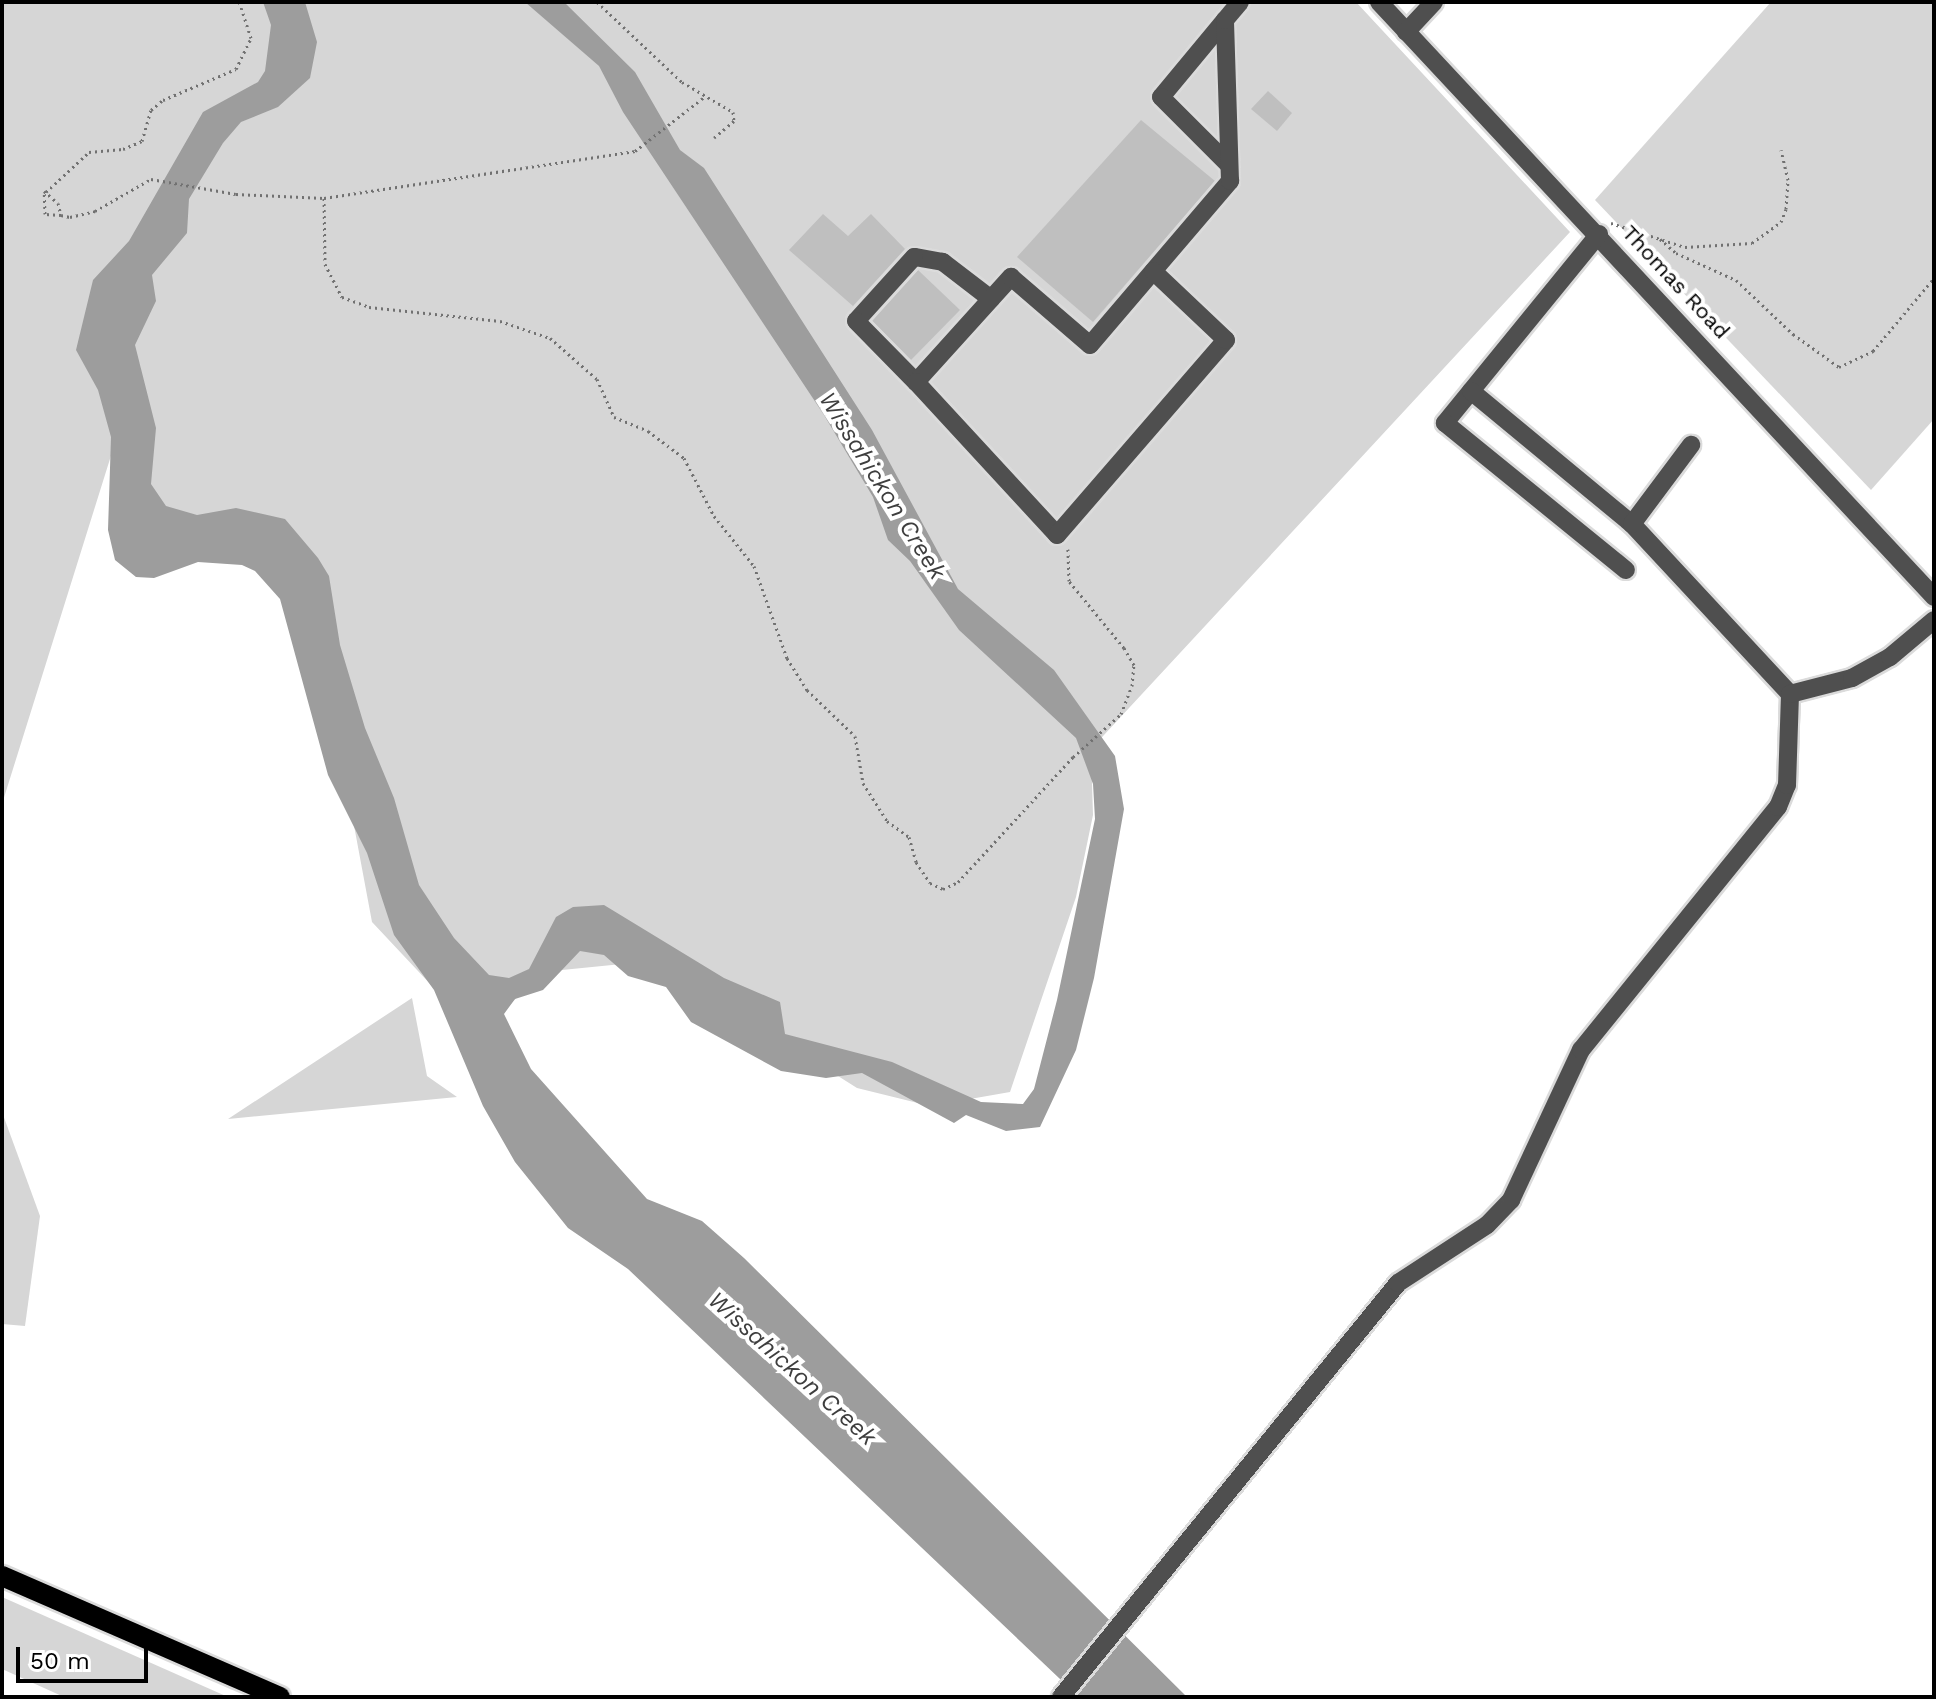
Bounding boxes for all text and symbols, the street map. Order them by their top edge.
street label: Thomas Road [1617,220,1735,344]
water label: Wissahickon Creek [813,387,951,585]
water label: Wissahickon Creek [702,1286,882,1452]
scale bar [20,1631,152,1681]
text: 50 m [30,1647,90,1675]

